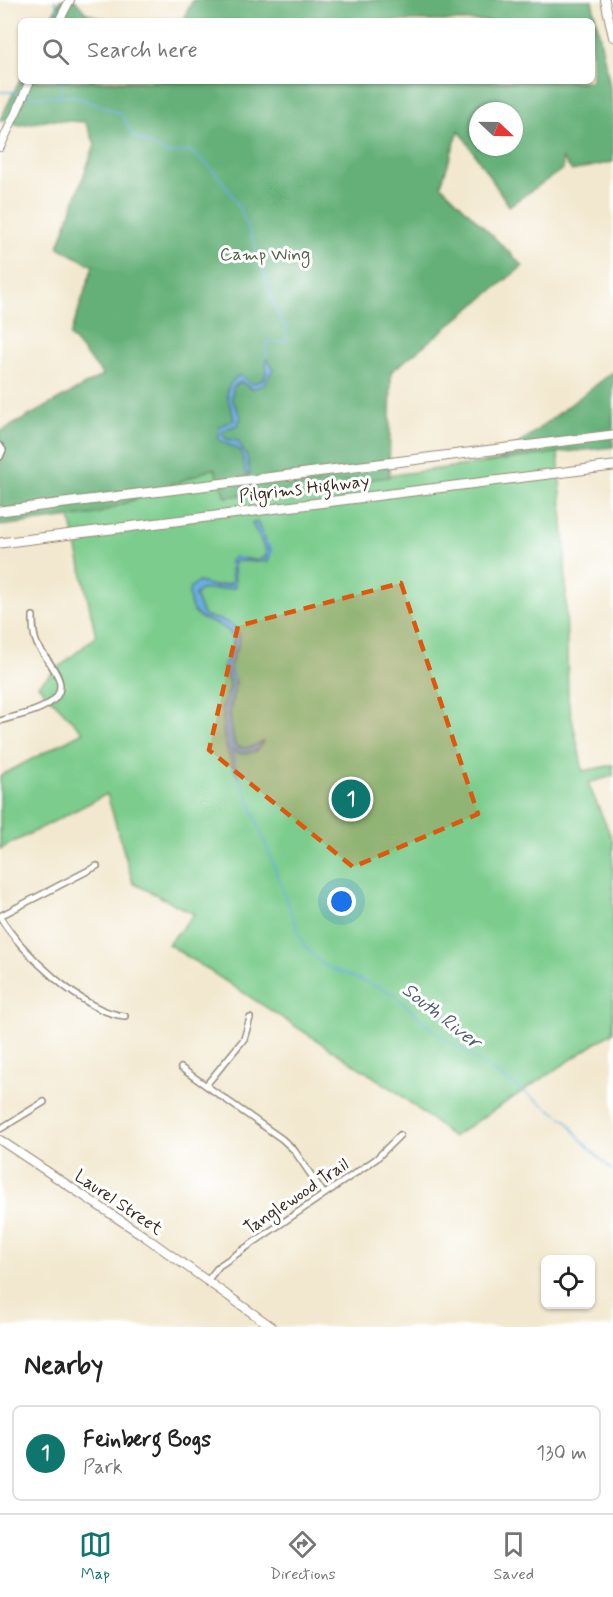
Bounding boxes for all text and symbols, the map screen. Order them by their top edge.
search box [18,18,595,84]
icon: search [39,35,72,68]
text: Search here [87,37,198,65]
north arrow [469,102,523,156]
park label: Camp Wing [220,243,310,268]
street label: Pilgrims Highway [238,469,371,511]
pin: 1 [332,776,370,822]
your location [327,887,356,916]
water label: South River [396,977,488,1057]
street label: Tanglewood Trail [239,1153,354,1242]
street label: Laurel Street [69,1164,168,1242]
map controls [541,1255,595,1309]
button: locate [541,1255,595,1309]
text: Nearby [24,1349,103,1383]
text: Feinberg Bogs [83,1426,211,1454]
text: 1 [41,1440,50,1467]
text: 130 m [536,1440,587,1467]
text: Park [83,1454,123,1481]
tab: Map [79,1528,112,1585]
tab: Directions [270,1528,336,1585]
tab: Saved [494,1528,534,1585]

